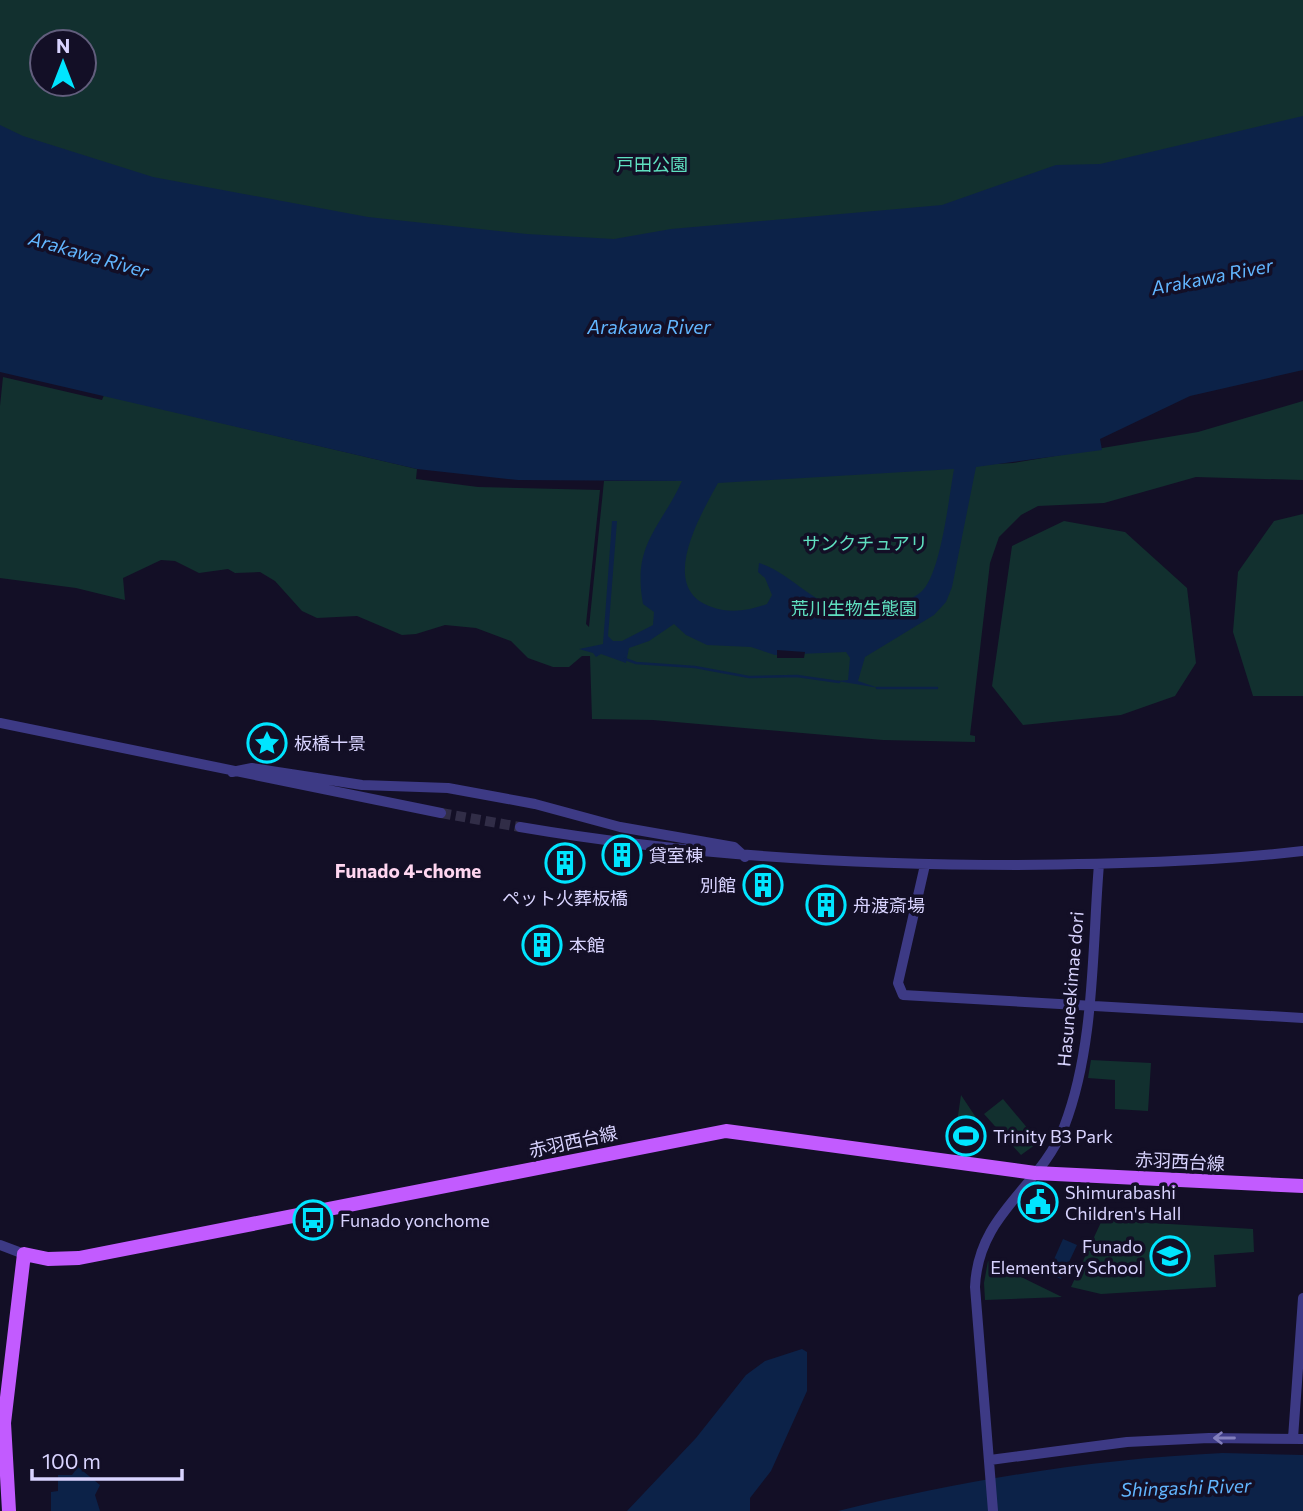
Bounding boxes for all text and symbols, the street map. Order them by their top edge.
north arrow [28,28,98,98]
text: N [56,34,70,57]
park label: 戸田公園 [616,153,688,175]
water label: Arakawa River [25,226,153,282]
water label: Arakawa River [1148,253,1276,299]
water label: Arakawa River [586,315,712,338]
park label: サンクチュアリ [802,532,928,554]
park label: 荒川生物生態園 [791,597,917,619]
place icon: 板橋十景 [246,722,288,764]
place label: 板橋十景 [294,732,366,754]
building icon: 貸室棟 [601,834,643,876]
building icon: ペット火葬板橋 [544,842,586,884]
place label: 貸室棟 [649,844,703,866]
district label: Funado 4-chome [335,859,481,882]
building icon: 別館 [742,864,784,906]
place label: 別館 [700,874,736,896]
building icon: 舟渡斎場 [805,884,847,926]
place label: ペット火葬板橋 [502,887,628,909]
place label: 舟渡斎場 [853,894,925,916]
street label: Hasuneekimae dori [1052,910,1088,1068]
building icon: 本館 [521,924,563,966]
place label: 本館 [569,934,605,956]
sports icon: Trinity B3 Park [945,1115,987,1157]
street label: 赤羽西台線 [527,1121,619,1161]
place label: Trinity B3 Park [993,1125,1113,1147]
street label: 赤羽西台線 [1134,1148,1226,1174]
public building icon: Shimurabashi Children's Hall [1017,1181,1059,1223]
place label: Shimurabashi Children's Hall [1065,1181,1181,1224]
bus stop icon: Funado yonchome [292,1199,334,1241]
place label: Funado yonchome [340,1209,490,1231]
place label: Funado Elementary School [990,1235,1143,1278]
school or university icon: Funado Elementary School [1149,1235,1191,1277]
one-way arrow [1213,1431,1236,1445]
scale bar [32,1438,182,1482]
text: 100 m [42,1448,101,1473]
water label: Shingashi River [1120,1473,1253,1501]

